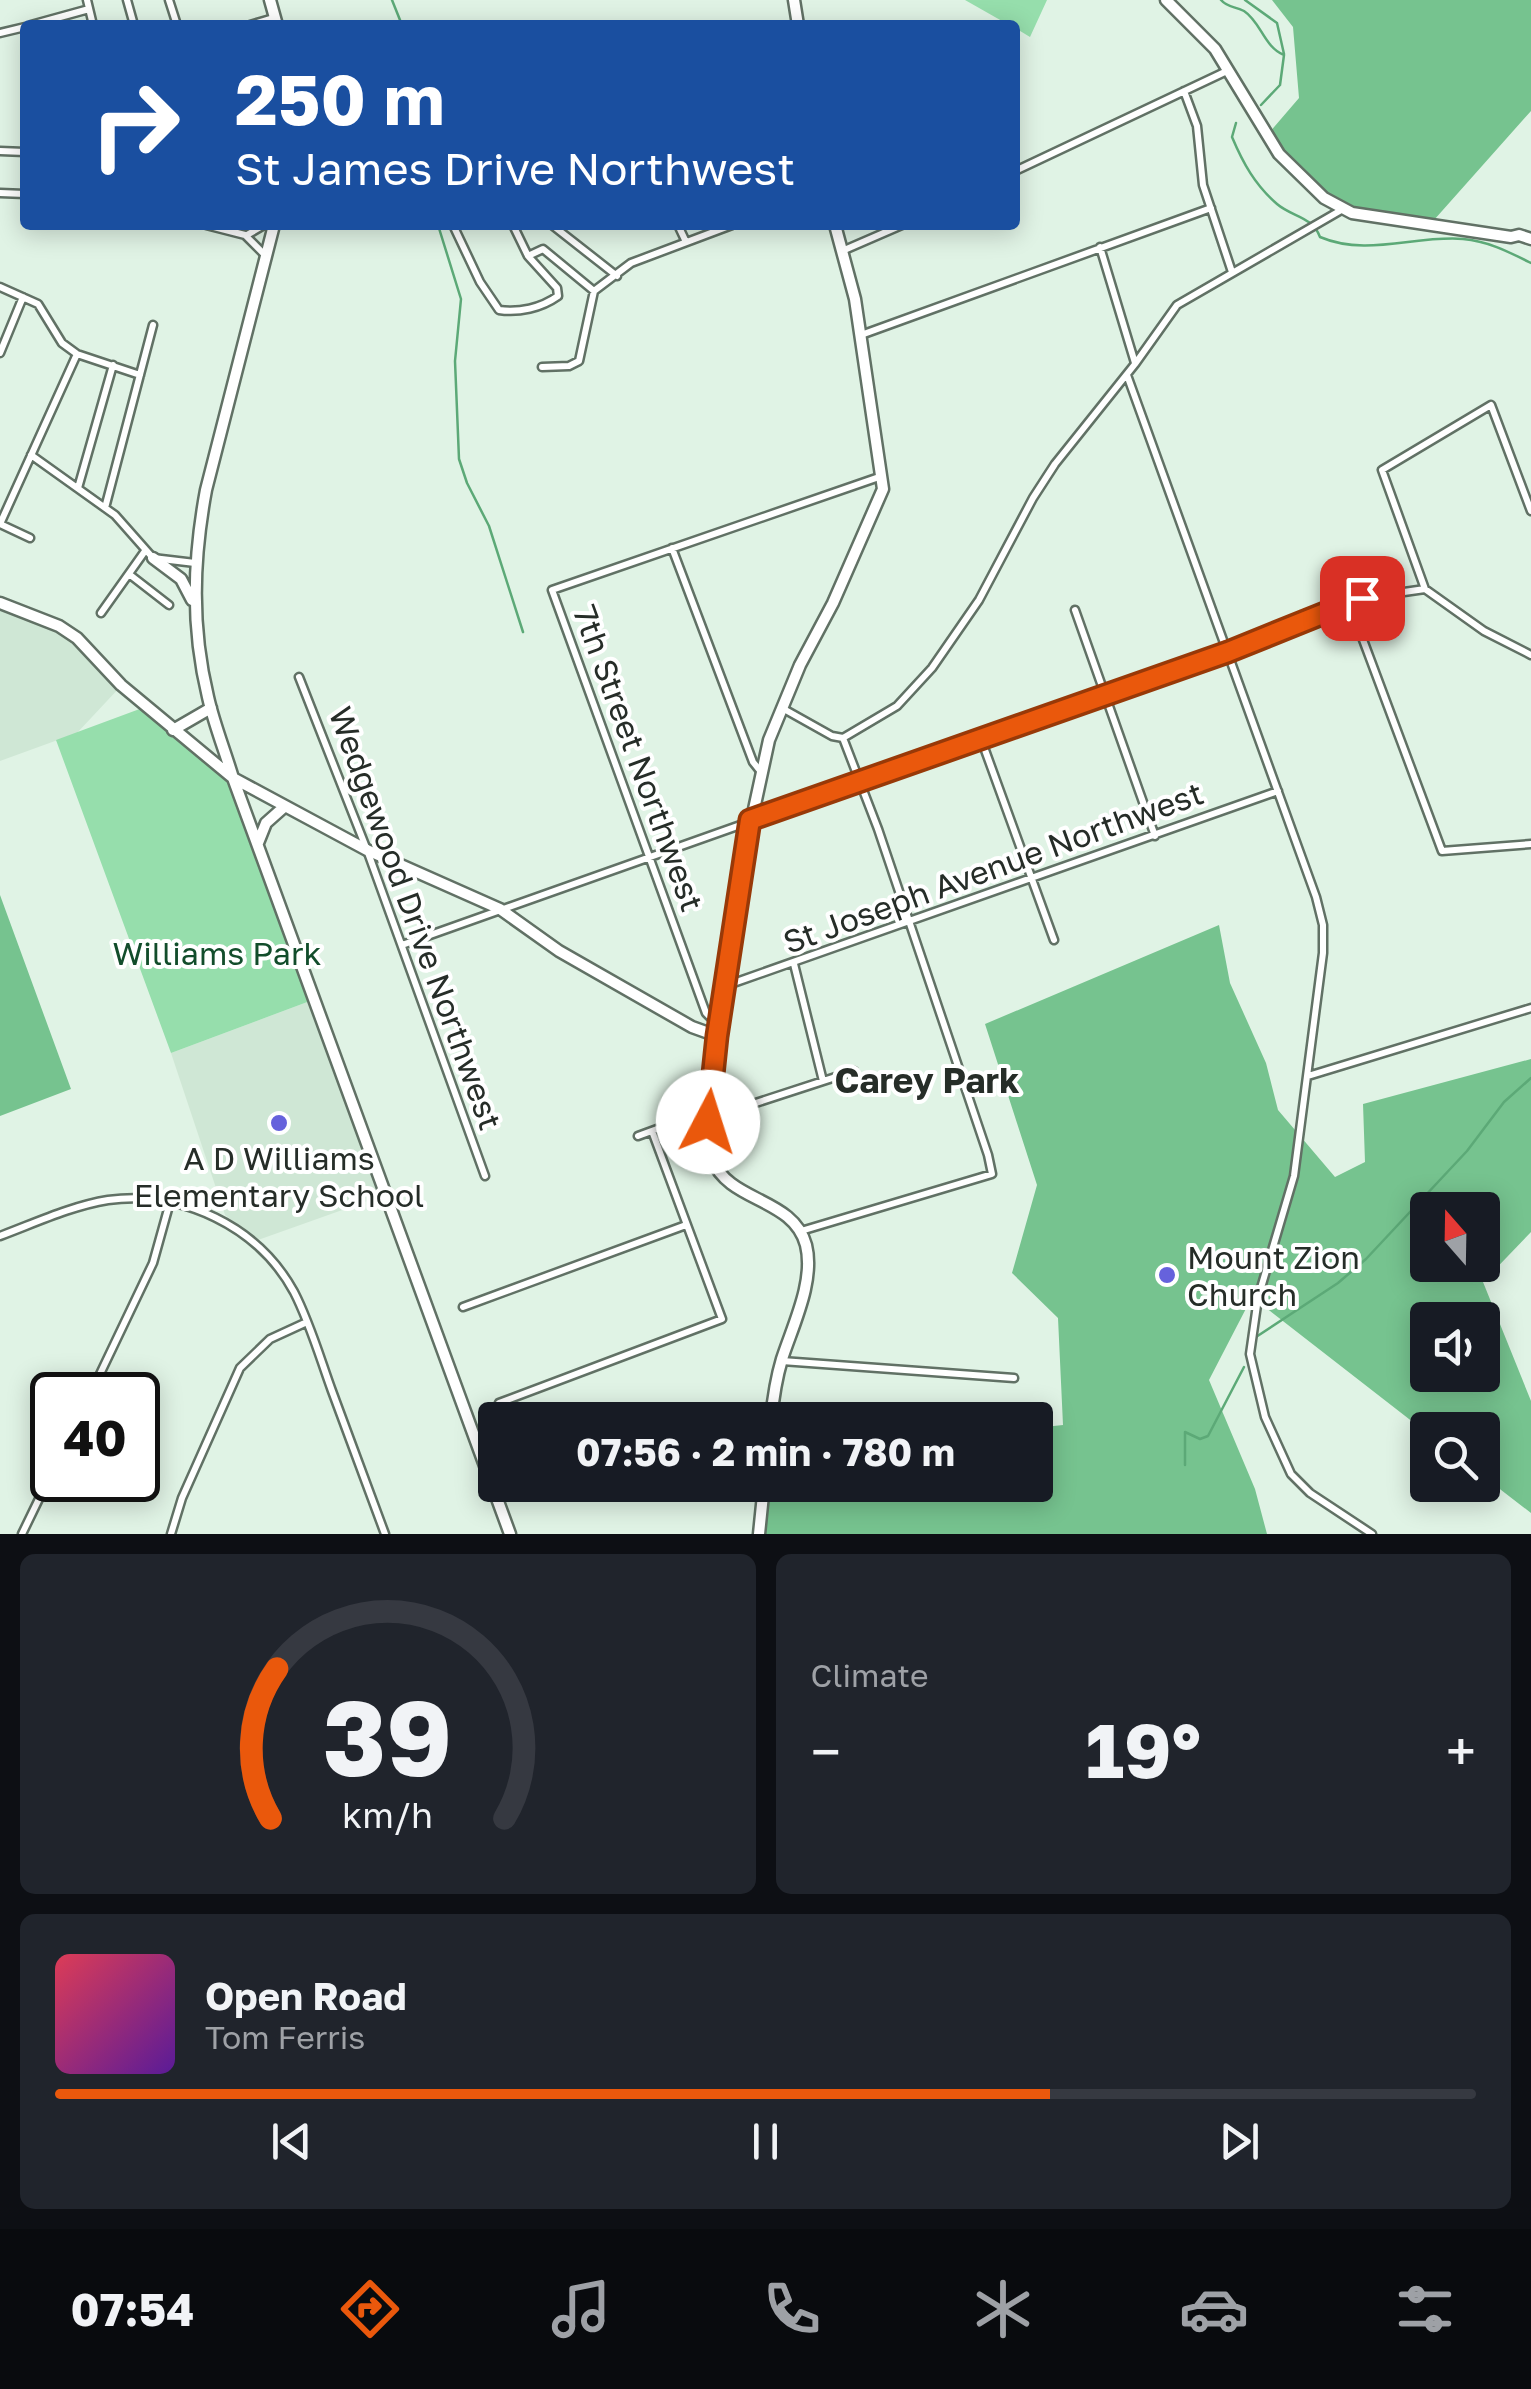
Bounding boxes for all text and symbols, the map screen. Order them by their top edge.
text: 250 m [235,56,445,140]
icon: right [70,60,200,190]
text: St James Drive Northwest [235,141,795,195]
pin [1320,556,1405,641]
icon: arrive [1335,571,1390,626]
street label: 7th Street Northwest [566,600,712,916]
street label: Wedgewood Drive Northwest [322,701,510,1135]
street label: St Joseph Avenue Northwest [778,773,1208,961]
park label: Williams Park [113,934,322,972]
district label: Carey Park [834,1059,1020,1101]
position arrow [656,1070,760,1174]
marker: A D Williams Elementary School [268,1112,290,1134]
place label: A D Williams Elementary School [134,1139,424,1214]
north arrow [1410,1192,1500,1282]
map controls [1410,1192,1500,1502]
place label: Mount Zion Church [1187,1238,1360,1313]
marker: Mount Zion Church [1156,1264,1178,1286]
button: sound [1410,1302,1500,1392]
speed limit sign: 40 [30,1372,160,1502]
button: search [1410,1412,1500,1502]
text: 07:56 · 2 min · 780 m [576,1429,955,1474]
text: Climate [811,1656,929,1694]
text: 39 [323,1674,452,1799]
text: 19° [1085,1704,1201,1795]
text: − [811,1718,841,1784]
text: + [1446,1718,1476,1784]
text: km/h [342,1793,433,1836]
text: Open Road [205,1973,407,2018]
text: Tom Ferris [205,2018,365,2056]
icon: previous [264,2114,319,2169]
icon: pause [738,2114,793,2169]
icon: next [1212,2114,1267,2169]
icon: directions [335,2274,405,2344]
icon: music [546,2274,616,2344]
icon: phone [757,2274,827,2344]
icon: climate [968,2274,1038,2344]
icon: car [1179,2274,1249,2344]
icon: filters [1390,2274,1460,2344]
text: 07:54 [71,2282,194,2336]

